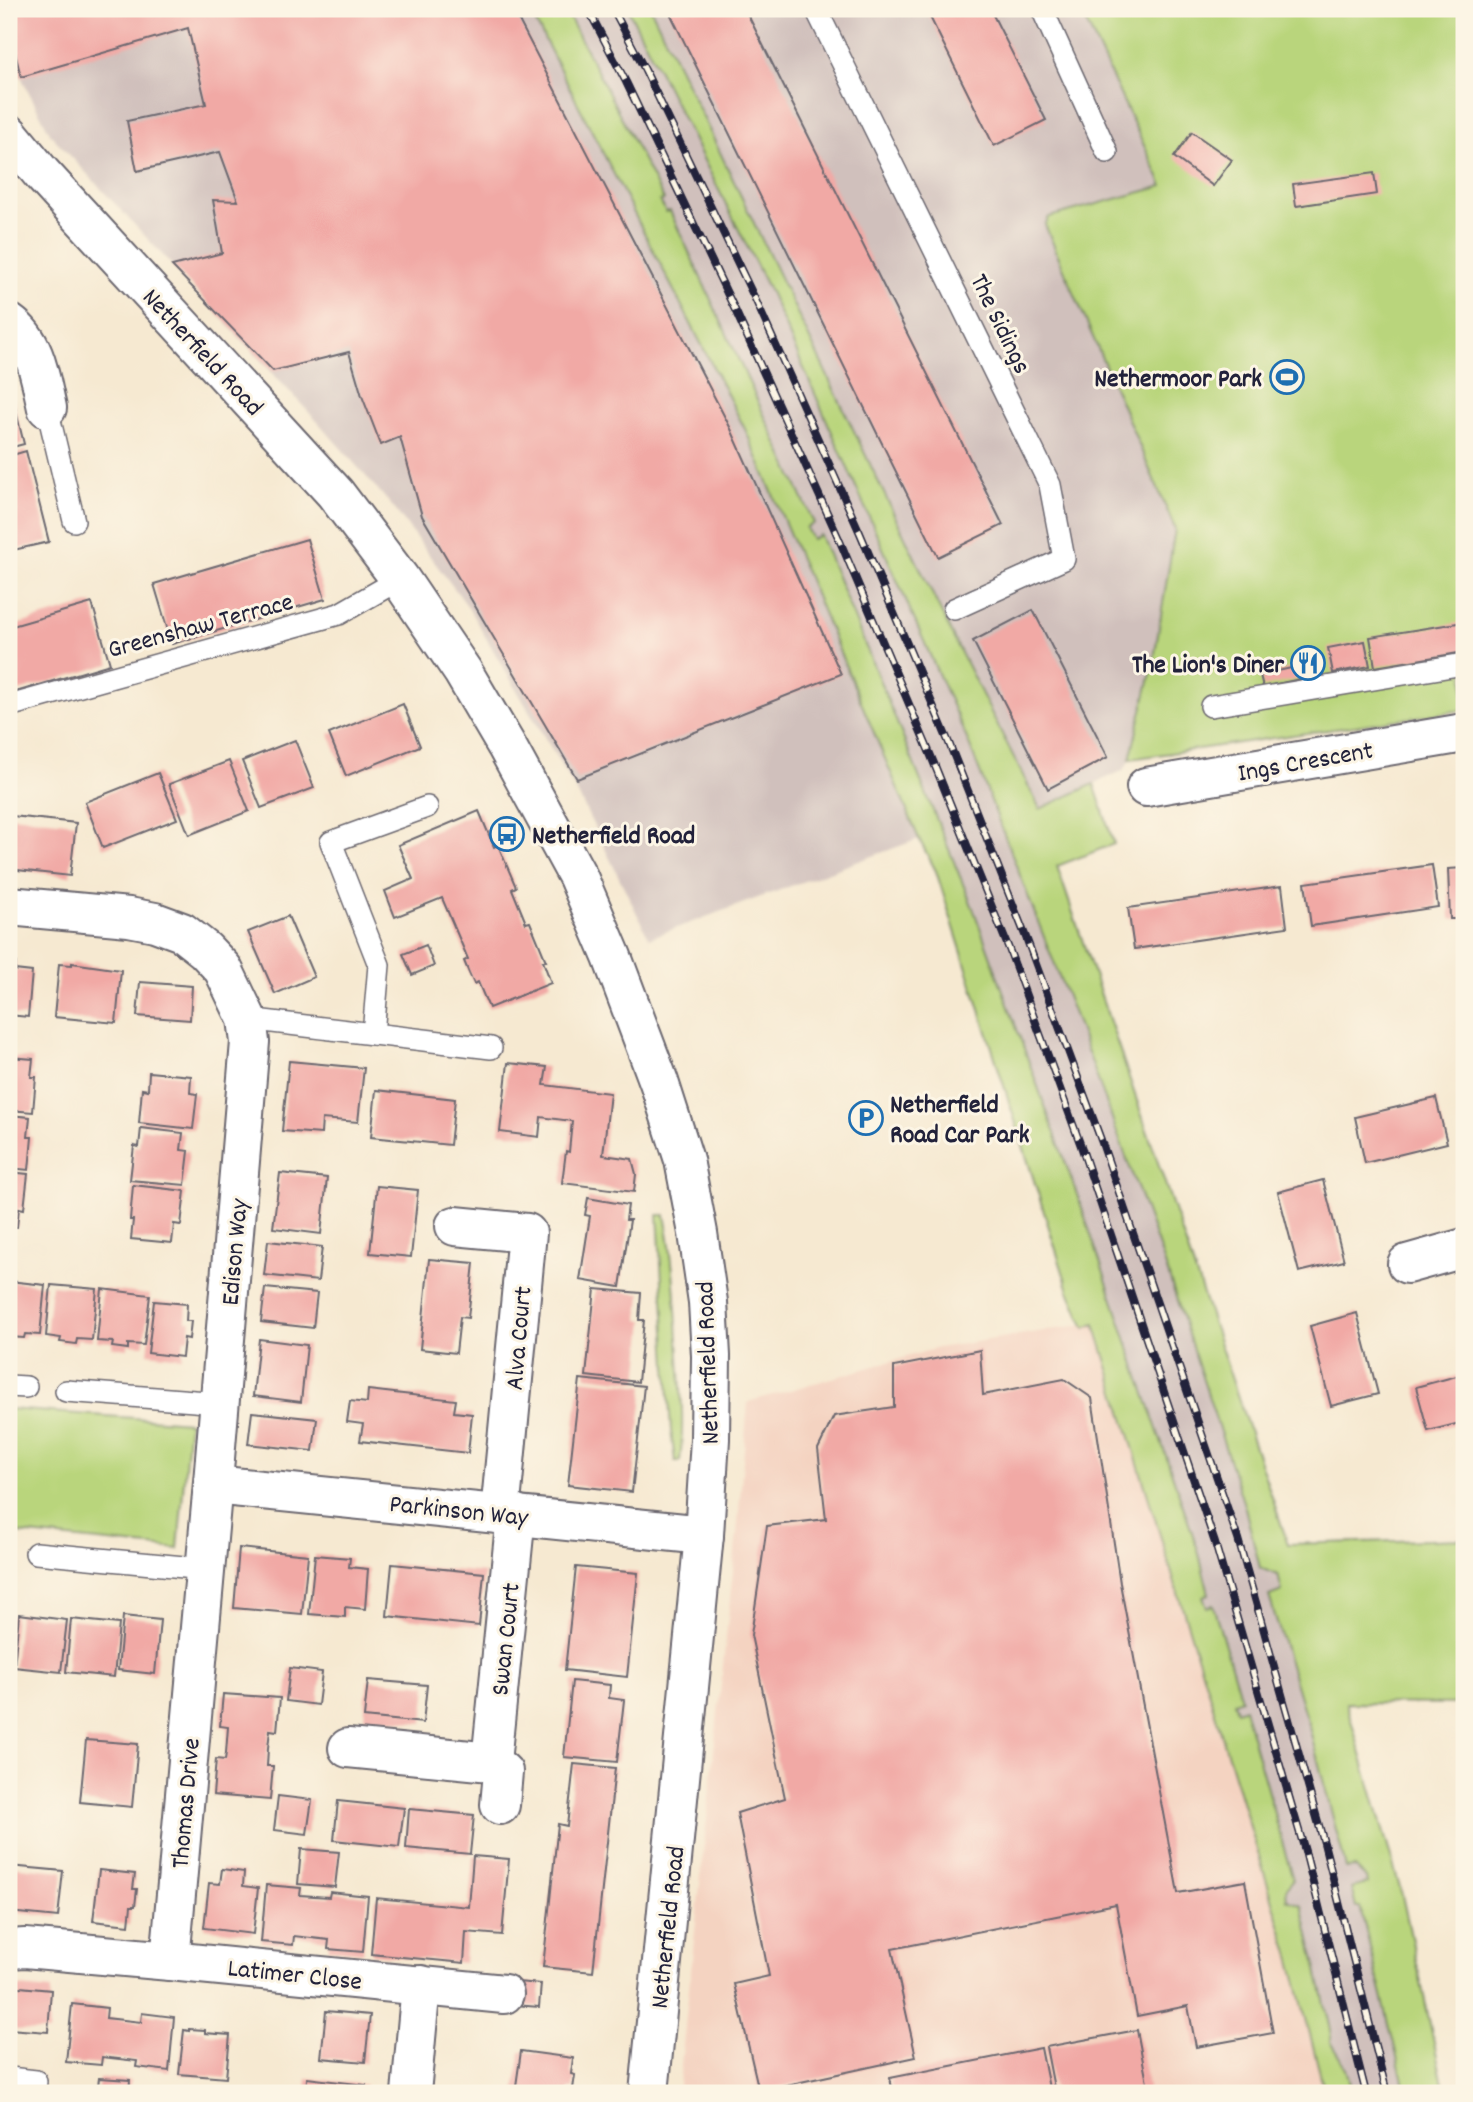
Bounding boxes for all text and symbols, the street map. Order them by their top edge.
street label: The Sidings [959,268,1039,381]
street label: Netherfield Road [132,281,271,426]
sports icon: Nethermoor Park [1268,358,1306,396]
place label: Nethermoor Park [1094,362,1262,399]
street label: Greenshaw Terrace [104,585,298,670]
restaurant icon: The Lion's Diner [1289,644,1327,682]
place label: The Lion's Diner [1132,648,1284,685]
street label: Ings Crescent [1235,733,1377,794]
bus stop icon: Netherfield Road [488,815,526,853]
place label: Netherfield Road [532,819,695,856]
place label: Netherfield Road Car Park [890,1088,1030,1155]
parking icon: Netherfield Road Car Park [847,1099,885,1137]
street label: Edison Way [213,1197,260,1307]
street label: Netherfield Road [688,1281,731,1445]
street label: Alva Court [498,1284,543,1392]
street label: Parkinson Way [387,1487,530,1538]
street label: Swan Court [483,1581,532,1698]
street label: Thomas Drive [163,1736,212,1870]
street label: Netherfield Road [643,1844,696,2010]
street label: Latimer Close [226,1951,364,2002]

